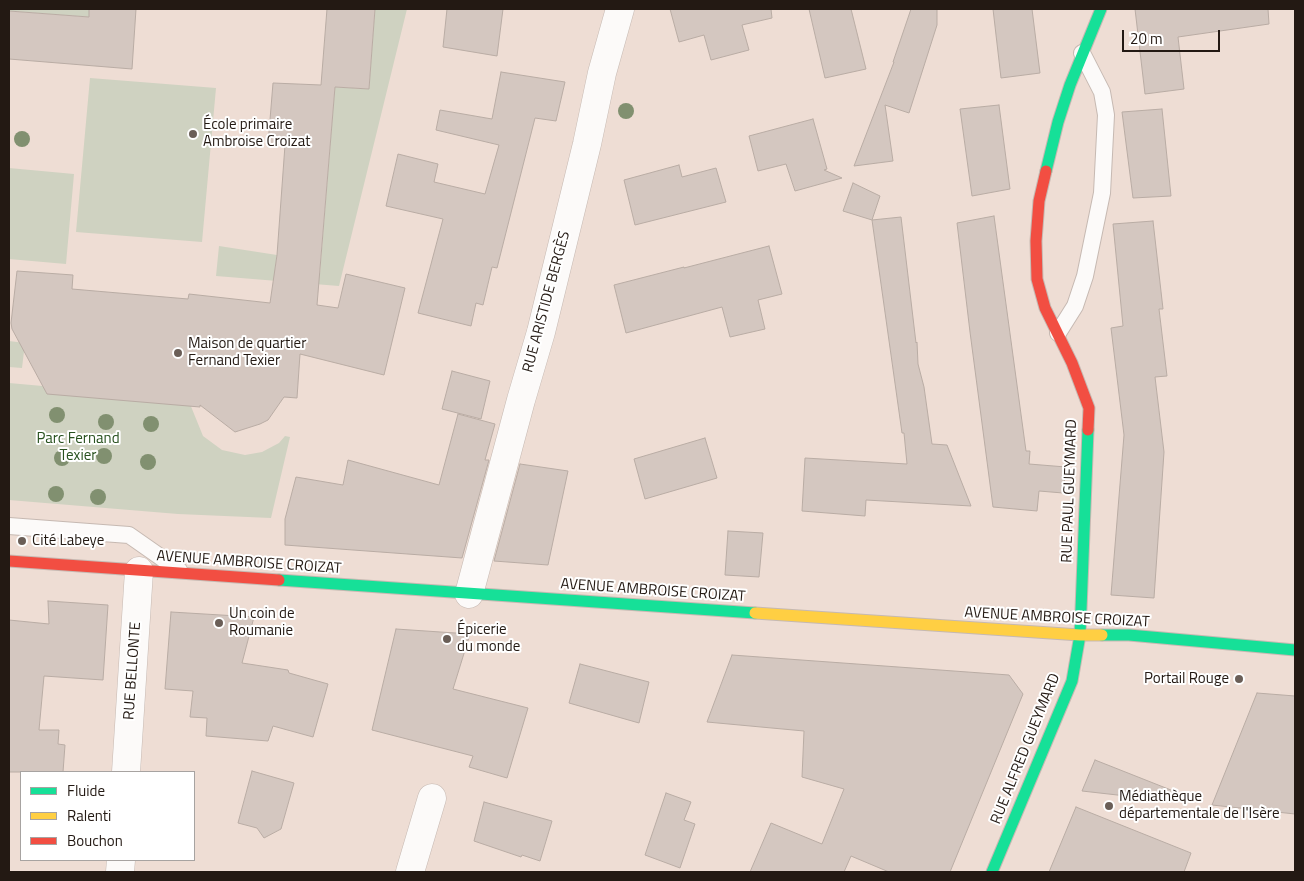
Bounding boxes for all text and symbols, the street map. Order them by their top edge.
scale bar [1124,20,1222,52]
text: 20 m [1130,27,1163,50]
place label: École primaire Ambroise Croizat [203,116,310,151]
marker: École primaire Ambroise Croizat [187,128,199,140]
street label: RUE ARISTIDE BERGÈS [519,229,575,375]
place label: Maison de quartier Fernand Texier [188,335,306,370]
marker: Maison de quartier Fernand Texier [172,347,184,359]
street label: RUE PAUL GUEYMARD [1058,419,1082,563]
park label: Parc Fernand Texier [36,430,120,465]
place label: Cité Labeye [32,532,104,550]
marker: Cité Labeye [16,535,28,547]
street label: AVENUE AMBROISE CROIZAT [156,548,342,578]
street label: AVENUE AMBROISE CROIZAT [560,576,746,606]
street label: AVENUE AMBROISE CROIZAT [964,604,1150,632]
place label: Un coin de Roumanie [229,605,295,640]
marker: Un coin de Roumanie [213,617,225,629]
street label: RUE BELLONTE [121,621,145,721]
place label: Épicerie du monde [457,621,520,656]
marker: Épicerie du monde [441,633,453,645]
place label: Portail Rouge [1144,670,1229,688]
street label: RUE ALFRED GUEYMARD [988,671,1064,827]
marker: Portail Rouge [1233,673,1245,685]
legend [20,771,195,861]
text: Fluide [67,779,105,802]
place label: Médiathèque départementale de l'Isère [1119,788,1279,823]
marker: Médiathèque départementale de l'Isère [1103,800,1115,812]
text: Ralenti [67,804,111,827]
text: Bouchon [67,829,123,852]

